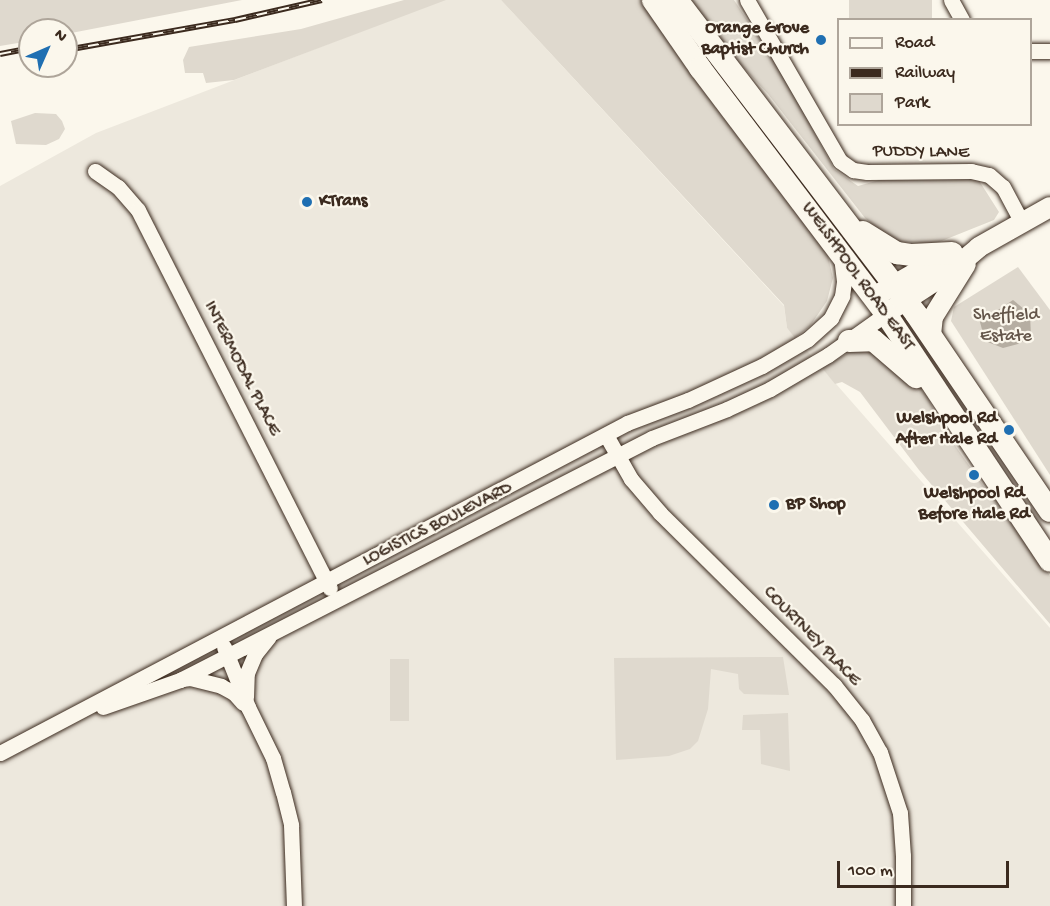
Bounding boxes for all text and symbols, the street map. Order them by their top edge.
north arrow [18,18,78,78]
legend [837,18,1032,126]
place label: Orange Grove Baptist Church [701,19,809,62]
text: N [49,26,70,47]
marker: Orange Grove Baptist Church [814,33,828,47]
text: Road [895,33,934,54]
text: Railway [895,63,955,84]
text: Park [895,93,929,114]
street label: PUDDY LANE [873,141,969,165]
place label: KTrans [319,191,367,213]
marker: KTrans [300,195,314,209]
street label: WELSHPOOL ROAD EAST [796,199,918,355]
street label: INTERMODAL PLACE [198,298,284,440]
park label: Sheffield Estate [973,306,1039,348]
place label: Welshpool Rd After Hale Rd [896,409,997,452]
marker: Welshpool Rd After Hale Rd [1002,423,1016,437]
marker: Welshpool Rd Before Hale Rd [967,468,981,482]
street label: LOGISTICS BOULEVARD [360,478,516,572]
place label: Welshpool Rd Before Hale Rd [918,484,1030,526]
place label: BP Shop [786,494,846,516]
marker: BP Shop [767,498,781,512]
street label: COURTNEY PLACE [758,582,864,692]
scale bar [840,849,1012,887]
text: 100 m [848,861,893,882]

